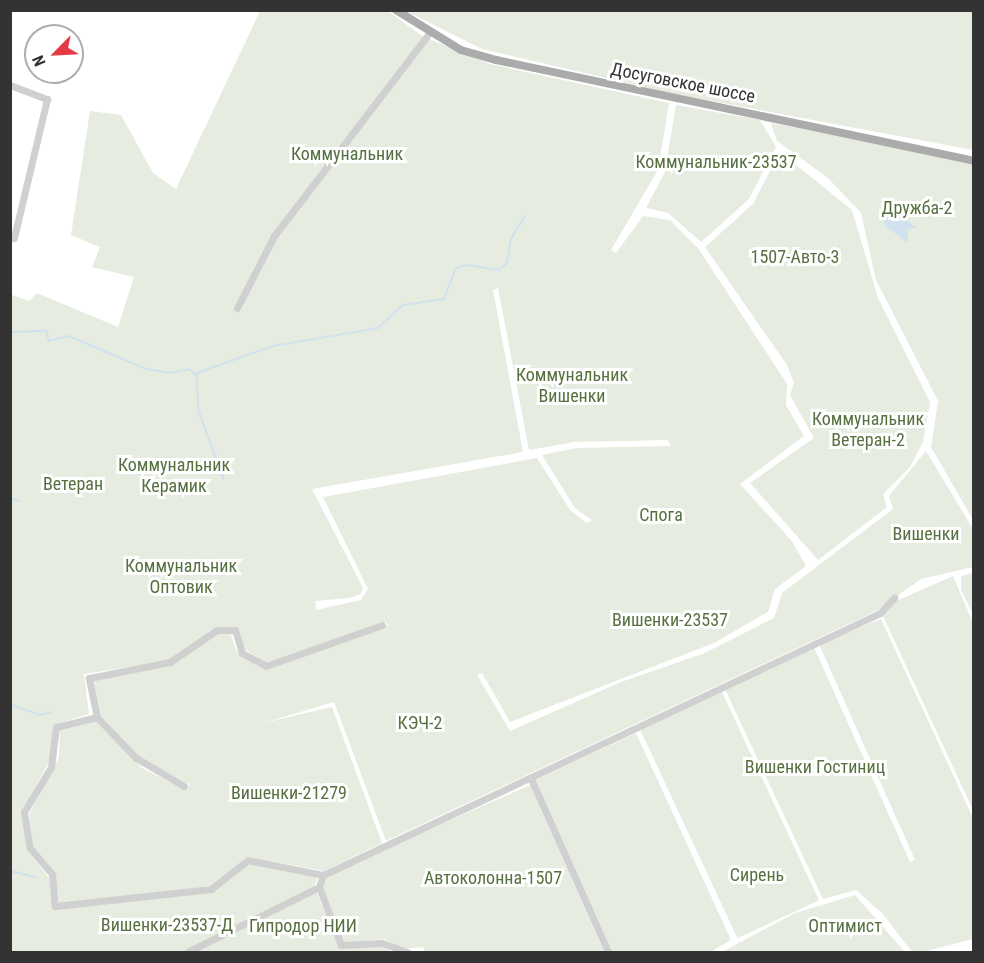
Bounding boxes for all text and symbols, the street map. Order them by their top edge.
north arrow [24,24,84,84]
text: N [28,52,50,69]
street label: Досуговское шоссе [609,58,757,108]
park label: Коммунальник [291,143,403,165]
park label: Коммунальник-23537 [635,151,797,173]
park label: Дружба-2 [882,197,952,219]
park label: 1507-Авто-3 [750,246,840,268]
park label: Коммунальник Вишенки [516,365,628,407]
park label: Коммунальник Ветеран-2 [812,409,924,452]
park label: Коммунальник Керамик [118,455,230,498]
park label: Ветеран [43,473,103,495]
park label: Спога [639,504,683,526]
park label: Вишенки [892,523,960,545]
park label: Коммунальник Оптовик [125,556,237,598]
park label: Вишенки-23537 [612,609,728,631]
park label: КЭЧ-2 [398,712,442,734]
park label: Вишенки Гостиниц [745,756,885,778]
park label: Вишенки-21279 [231,782,347,804]
park label: Сирень [730,864,784,886]
park label: Автоколонна-1507 [424,867,562,889]
park label: Вишенки-23537-Д [101,914,233,936]
park label: Гипродор НИИ [249,915,357,937]
park label: Оптимист [808,915,882,937]

